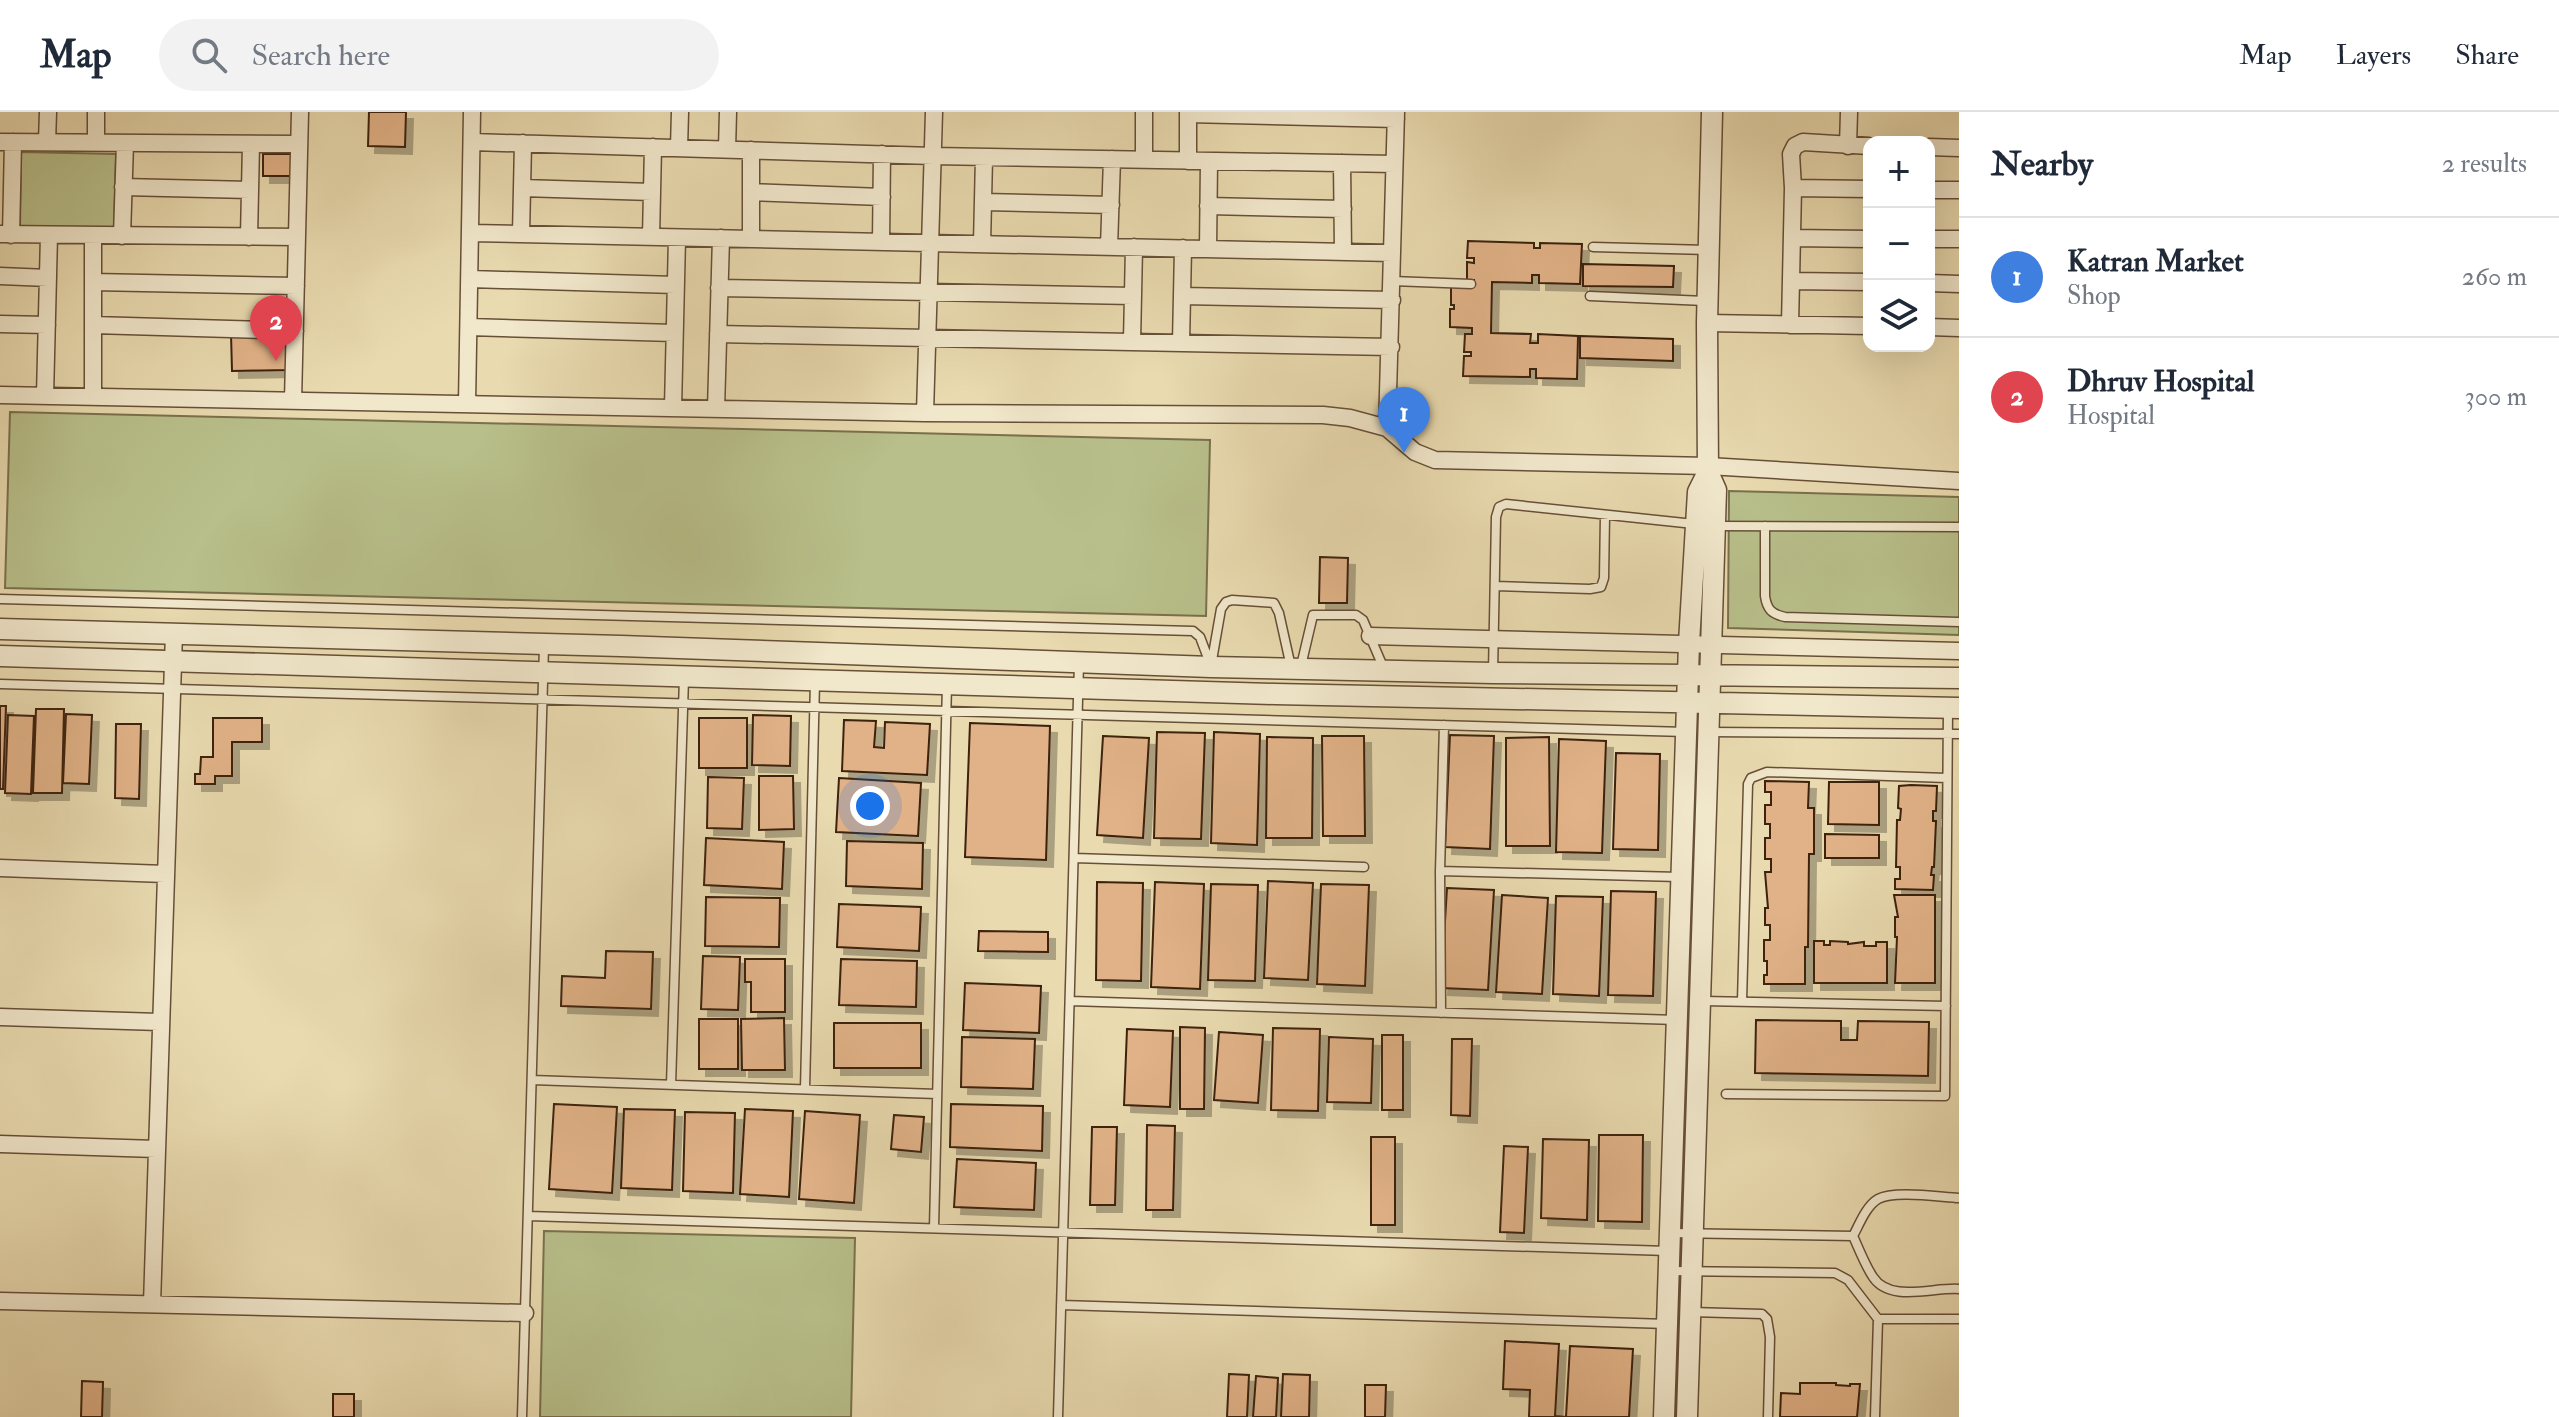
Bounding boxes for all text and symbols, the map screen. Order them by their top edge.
search box [159,19,719,91]
text: Map [40,31,111,79]
icon: search [187,33,231,77]
text: Search here [251,37,390,74]
text: Map [2239,38,2292,73]
text: Layers [2336,38,2411,73]
text: Share [2455,38,2519,73]
map controls [1863,136,1935,352]
button: + [1863,136,1935,208]
text: Nearby [1991,143,2093,186]
text: 2 results [2442,148,2527,180]
button: − [1863,208,1935,280]
text: Katran Market [2067,243,2244,280]
text: 1 [2012,261,2022,293]
text: 260 m [2462,261,2527,293]
button: layers [1863,280,1935,352]
text: Shop [2067,280,2121,312]
pin: 2 [250,295,302,361]
text: Dhruv Hospital [2067,363,2254,400]
text: 2 [2010,381,2024,413]
text: 300 m [2465,381,2527,413]
pin: 1 [1378,387,1430,453]
text: Hospital [2067,400,2155,432]
your location [850,786,890,826]

